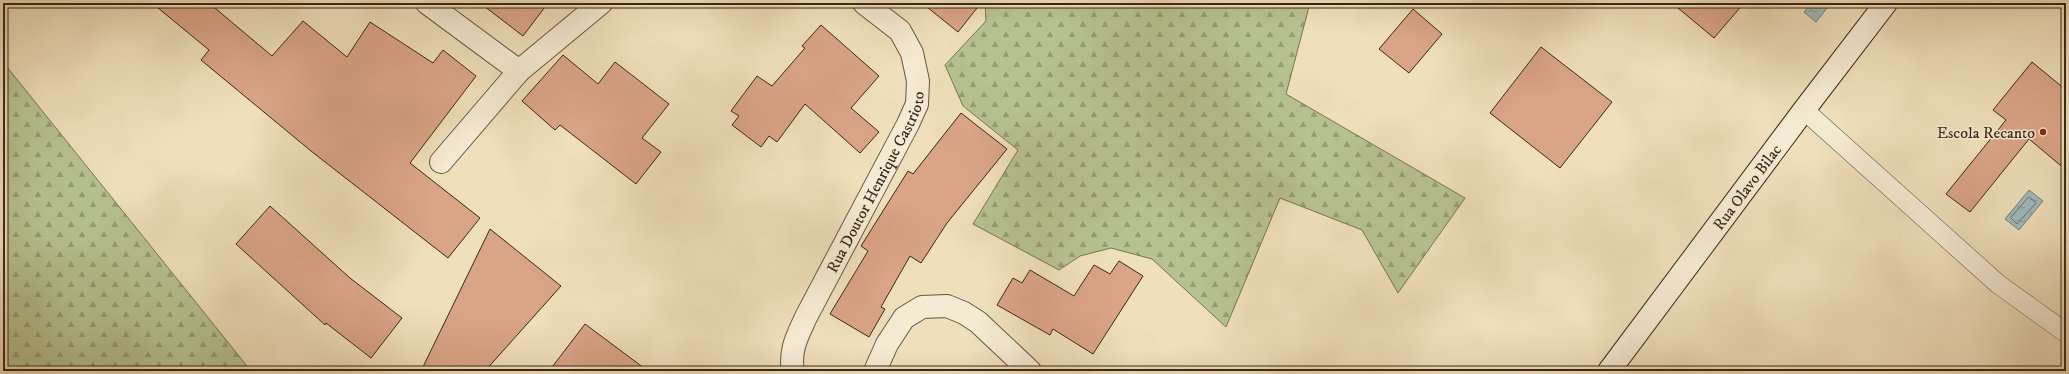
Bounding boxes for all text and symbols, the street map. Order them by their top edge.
street label: Rua Doutor Henrique Castrioto [822,91,929,276]
place label: Escola Recanto [1937,123,2035,143]
marker: Escola Recanto [2038,127,2048,137]
street label: Rua Olavo Bilac [1709,140,1786,234]

